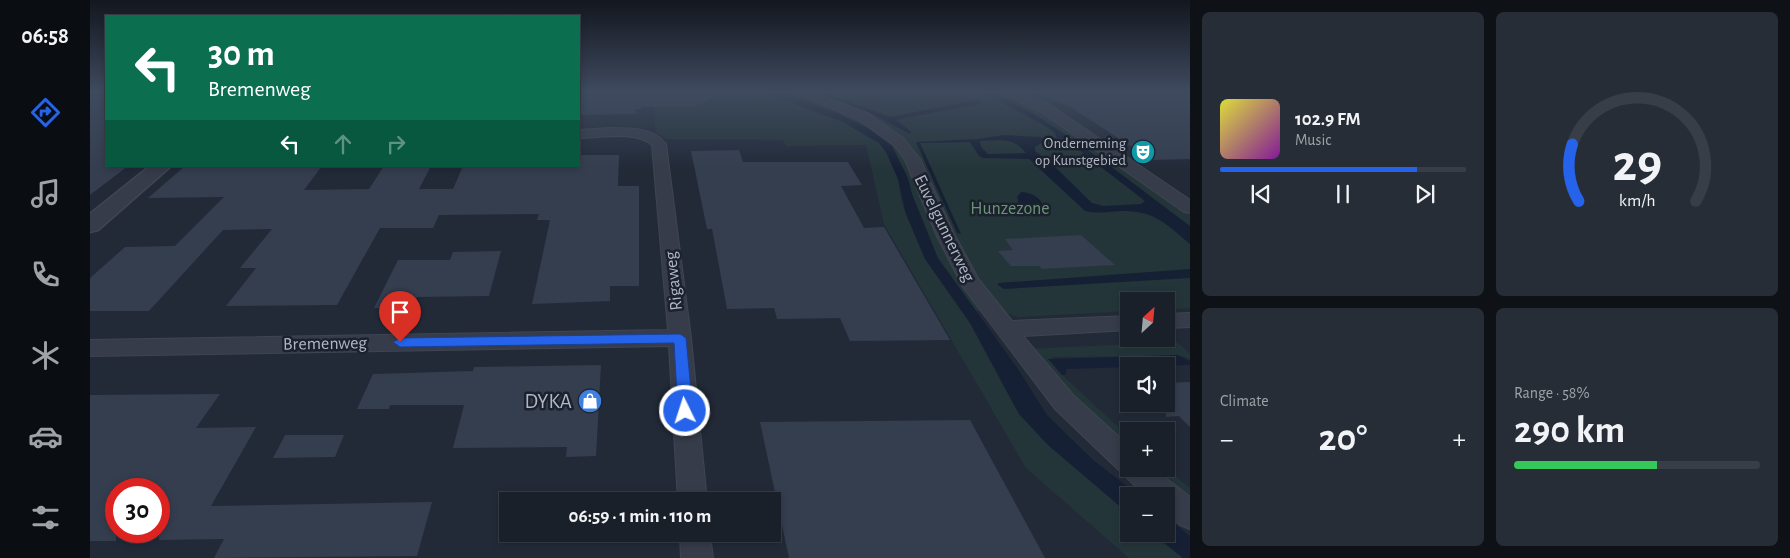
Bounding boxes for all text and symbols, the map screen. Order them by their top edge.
text: 06:58 [21,25,69,47]
icon: left [125,35,190,100]
text: 30 m [208,37,275,72]
text: Bremenweg [208,78,311,100]
icon: directions [28,95,63,130]
text: 102.9 FM [1295,110,1361,129]
icon: left [276,130,304,158]
icon: ahead [329,130,357,158]
icon: right [382,130,410,158]
text: Music [1295,132,1331,148]
place label: Onderneming op Kunstgebied [1035,136,1127,168]
text: 29 [1612,138,1662,190]
theatre icon: Onderneming op Kunstgebied [1130,139,1156,165]
street label: Euvelgunnerweg [910,172,978,285]
icon: music [28,176,63,211]
icon: previous [1247,180,1275,208]
icon: pause [1329,180,1357,208]
icon: next [1411,180,1439,208]
text: km/h [1619,192,1655,210]
park label: Hunzezone [970,200,1050,218]
street label: Rigaweg [662,250,686,312]
icon: phone [28,257,63,292]
pin [379,291,421,342]
north arrow [1120,292,1175,348]
map controls [1120,292,1175,542]
icon: arrive [386,298,414,326]
street label: Bremenweg [283,334,367,354]
icon: climate [28,338,63,373]
button: sound [1120,357,1175,412]
position arrow [658,384,710,436]
text: Range · 58% [1514,385,1590,401]
shop icon: DYKA [577,388,603,414]
place label: DYKA [524,391,572,412]
text: Climate [1220,393,1269,409]
text: 290 km [1514,412,1625,450]
icon: car [28,419,63,454]
text: 20° [1319,420,1367,458]
button: + [1120,422,1175,477]
text: − [1220,426,1233,454]
text: + [1453,426,1466,454]
speed limit sign: 30 [105,478,170,543]
button: − [1120,487,1175,542]
icon: filters [28,500,63,535]
text: 06:59 · 1 min · 110 m [569,507,711,526]

